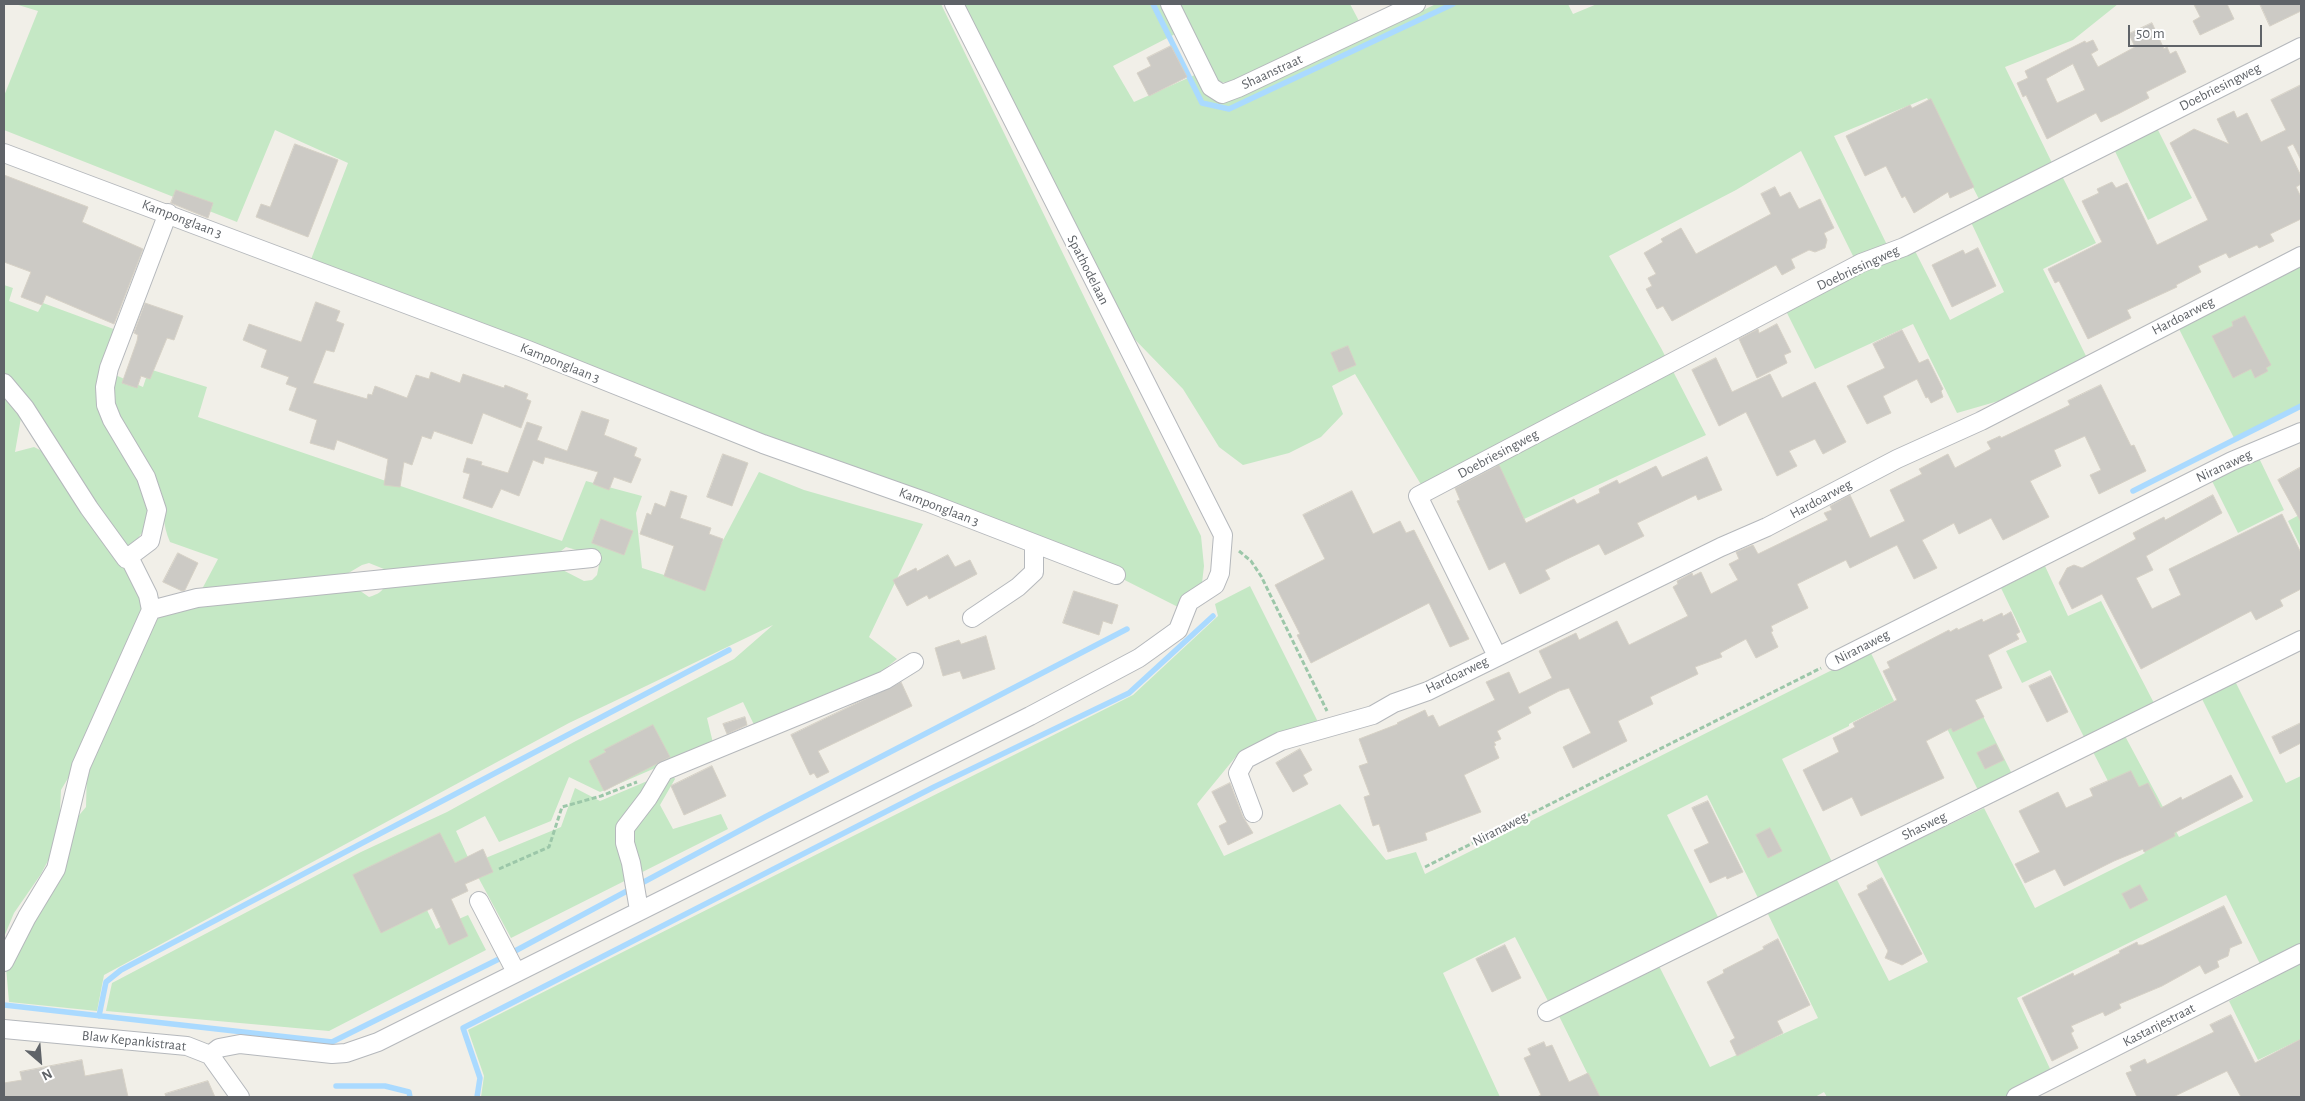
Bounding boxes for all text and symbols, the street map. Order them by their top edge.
scale bar [2130,15,2264,47]
text: 50 m [2136,26,2165,41]
street label: Shaanstraat [1239,51,1305,93]
street label: Doebriesingweg [2177,59,2263,115]
street label: Kamponglaan 3 [140,196,224,242]
street label: Spathodelaan [1063,232,1113,308]
street label: Doebriesingweg [1814,242,1902,294]
street label: Hardoarweg [2149,293,2217,339]
street label: Kamponglaan 3 [518,339,602,387]
street label: Doebriesingweg [1455,426,1541,482]
street label: Niranaweg [2193,446,2255,486]
street label: Hardoarweg [1787,476,1855,522]
street label: Kamponglaan 3 [897,484,981,530]
street label: Niranaweg [1832,626,1892,668]
street label: Hardoarweg [1423,653,1491,697]
street label: Niranaweg [1470,808,1530,850]
street label: Shasweg [1899,808,1949,844]
street label: Kastanjestraat [2120,1000,2198,1050]
street label: Blaw Kepankistraat [81,1027,187,1055]
north arrow [15,1036,65,1086]
text: N [39,1066,54,1083]

